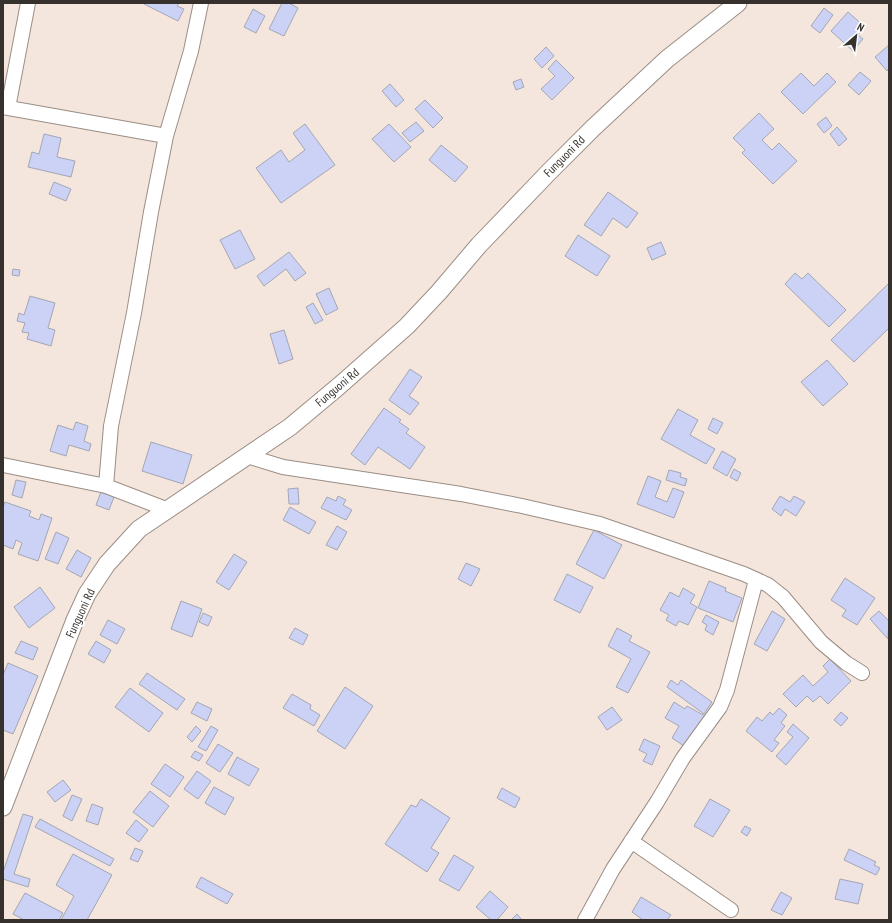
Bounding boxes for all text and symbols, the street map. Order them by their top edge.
north arrow [836,16,876,56]
text: N [855,20,867,35]
street label: Funguoni Rd [540,132,588,180]
street label: Funguoni Rd [312,364,362,410]
street label: Funguoni Rd [62,586,98,640]

